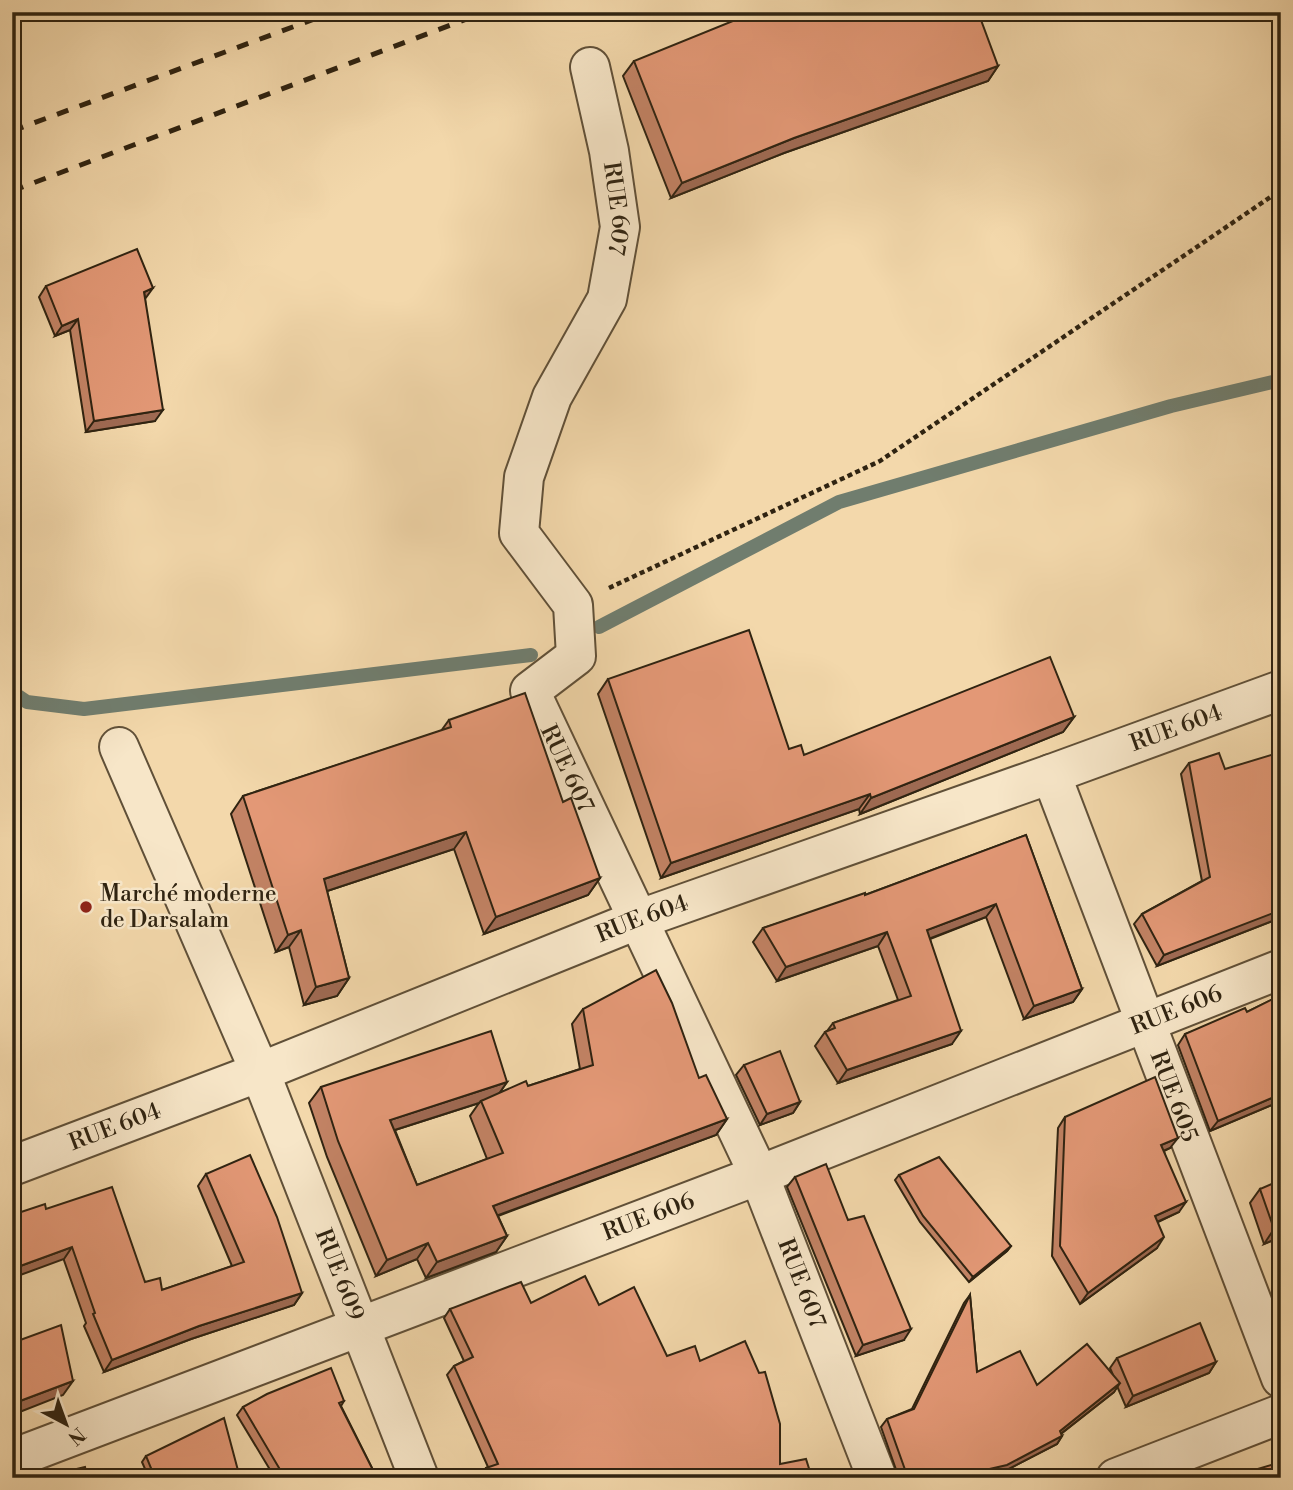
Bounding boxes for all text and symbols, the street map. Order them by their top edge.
street label: RUE 607 [597,160,634,257]
street label: RUE 604 [1126,699,1226,758]
street label: RUE 607 [534,720,599,817]
place label: Marché moderne de Darsalam [100,880,277,934]
street label: RUE 604 [592,889,692,949]
marker: Marché moderne de Darsalam [78,899,94,915]
street label: RUE 606 [1127,980,1226,1041]
street label: RUE 605 [1144,1047,1204,1146]
street label: RUE 604 [65,1097,165,1157]
street label: RUE 606 [599,1187,699,1247]
street label: RUE 609 [309,1225,370,1325]
street label: RUE 607 [771,1235,831,1332]
north arrow [32,1388,102,1458]
text: N [63,1422,90,1450]

